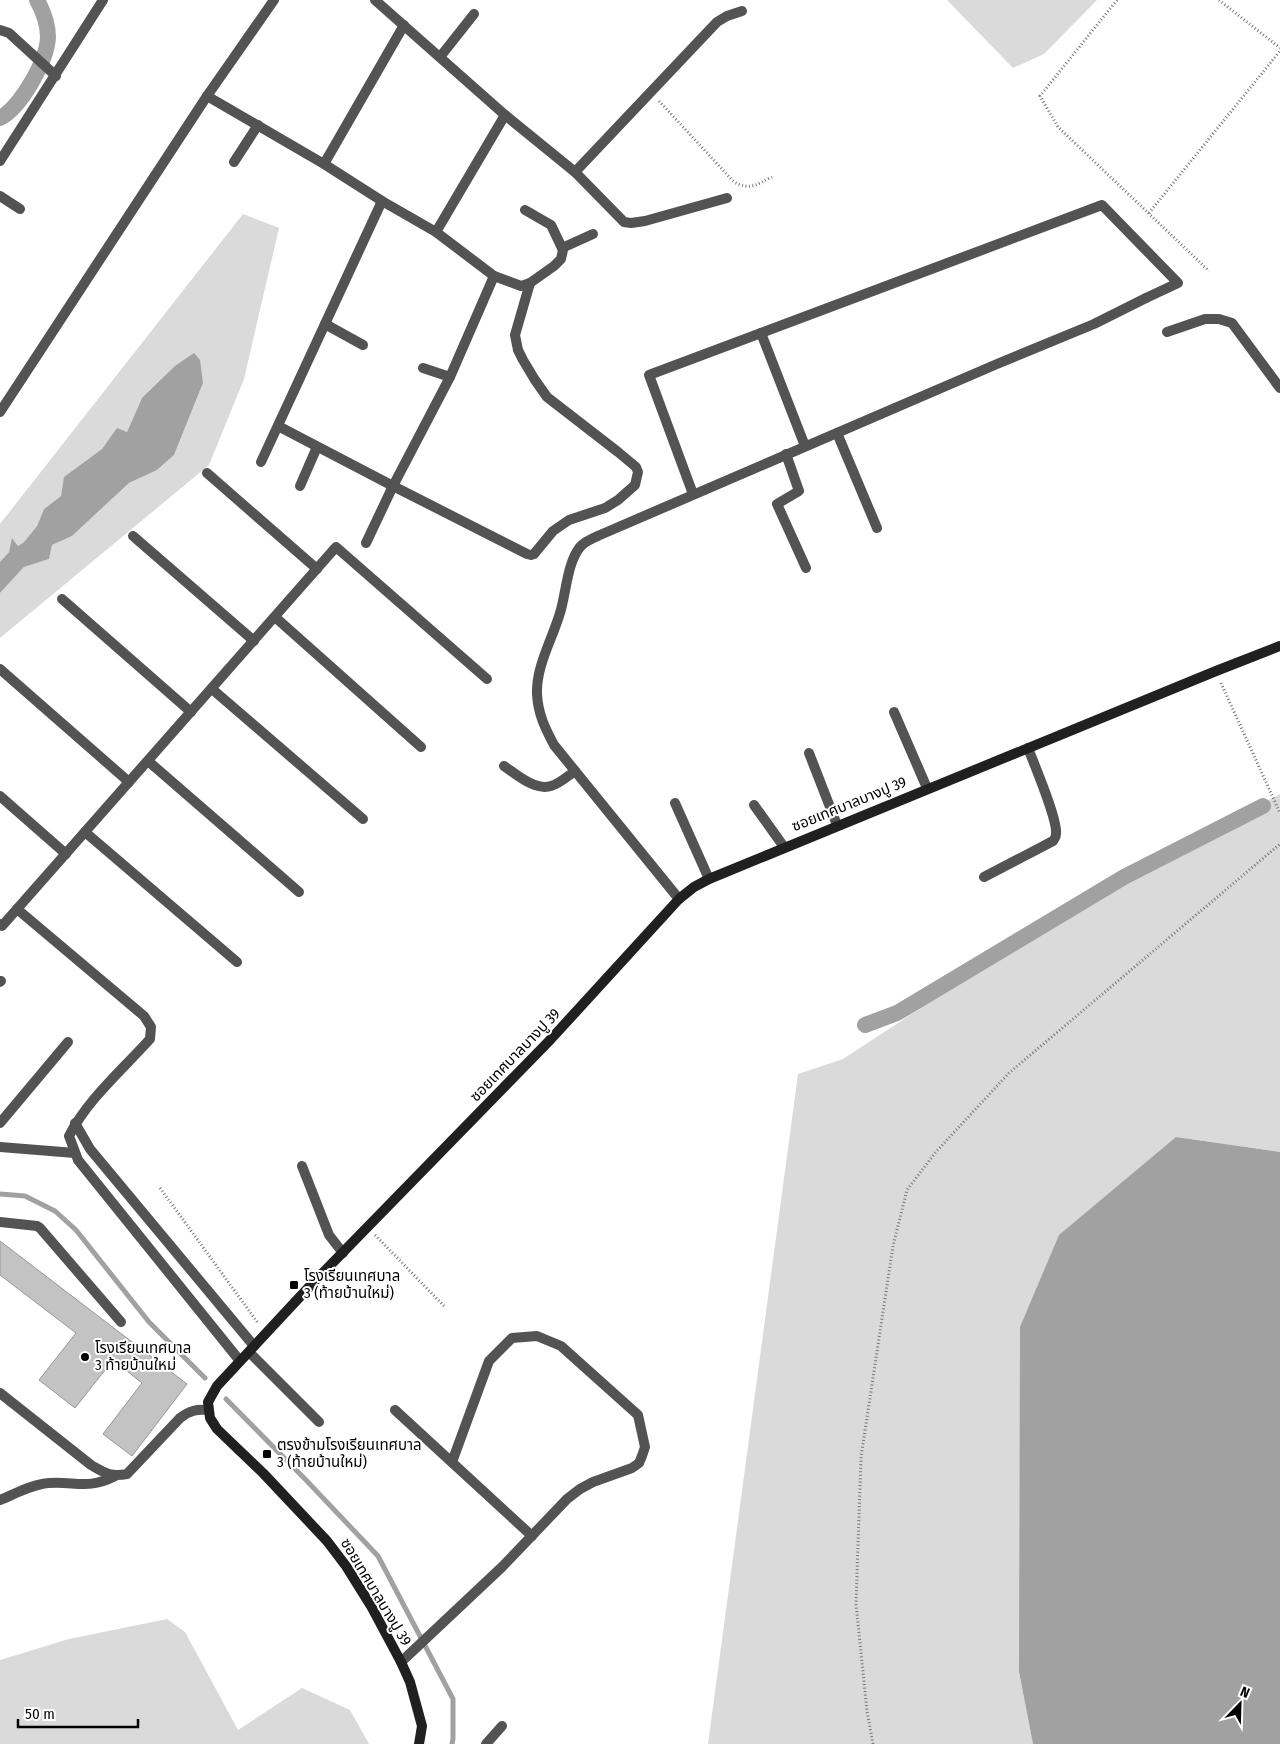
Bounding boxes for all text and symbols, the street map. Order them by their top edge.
street label: ซอยเทศบาลบางปู 39 [789,773,909,835]
street label: ซอยเทศบาลบางปู 39 [466,1005,564,1105]
place label: โรงเรียนเทศบาล 3 (ท้ายบ้านใหม่) [304,1267,400,1302]
marker: โรงเรียนเทศบาล 3 (ท้ายบ้านใหม่) [288,1279,300,1291]
place label: โรงเรียนเทศบาล 3 ท้ายบ้านใหม่ [95,1339,191,1374]
marker: โรงเรียนเทศบาล 3 ท้ายบ้านใหม่ [79,1351,91,1363]
place label: ตรงข้ามโรงเรียนเทศบาล 3 (ท้ายบ้านใหม่) [277,1436,422,1471]
marker: ตรงข้ามโรงเรียนเทศบาล 3 (ท้ายบ้านใหม่) [261,1448,273,1460]
street label: ซอยเทศบาลบางปู 39 [337,1535,415,1649]
north arrow [1215,1679,1265,1729]
text: N [1238,1683,1252,1702]
scale bar [18,1696,138,1728]
text: 50 m [25,1705,55,1723]

